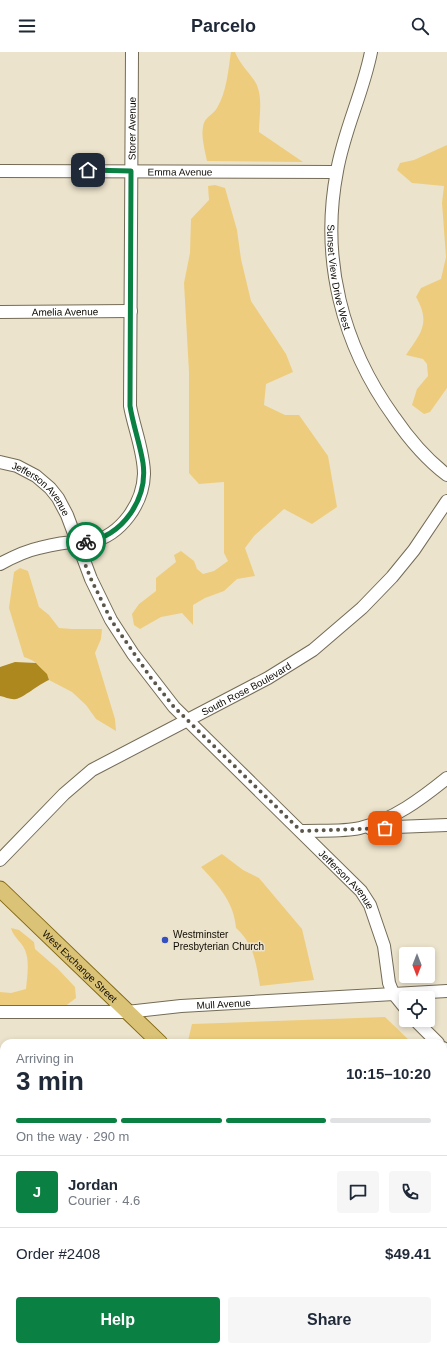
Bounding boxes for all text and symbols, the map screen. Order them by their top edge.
icon: menu [16,15,38,37]
icon: search [409,15,431,37]
text: Parcelo [191,16,256,36]
street label: Storer Avenue [126,96,138,160]
pin [71,153,105,187]
icon: home [77,159,99,181]
street label: Emma Avenue [148,166,213,178]
street label: Sunset View Drive West [325,224,353,332]
street label: Amelia Avenue [32,306,99,318]
street label: Jefferson Avenue [11,460,72,518]
courier [66,522,106,562]
icon: bike [75,531,97,553]
street label: South Rose Boulevard [200,660,293,718]
pin [368,811,402,845]
icon: bag [374,817,396,839]
street label: Jefferson Avenue [316,848,376,911]
street label: West Exchange Street [40,928,119,1005]
place label: Westminster Presbyterian Church [173,929,264,952]
marker: Westminster Presbyterian Church [160,935,170,945]
north arrow [399,947,435,983]
map controls [399,947,435,1027]
button: locate [399,991,435,1027]
street label: Mull Avenue [196,997,252,1011]
text: Arriving in [16,1051,74,1066]
text: 10:15–10:20 [346,1065,431,1082]
text: 3 min [16,1066,84,1096]
text: On the way · 290 m [16,1129,129,1144]
button: chat [337,1171,379,1213]
button: phone [389,1171,431,1213]
text: Jordan [68,1176,118,1193]
text: J [33,1183,41,1200]
text: Courier · 4.6 [68,1193,140,1208]
text: Order #2408 [16,1245,100,1262]
text: $49.41 [385,1245,431,1262]
button: Help [16,1297,220,1343]
button: Share [228,1297,431,1343]

